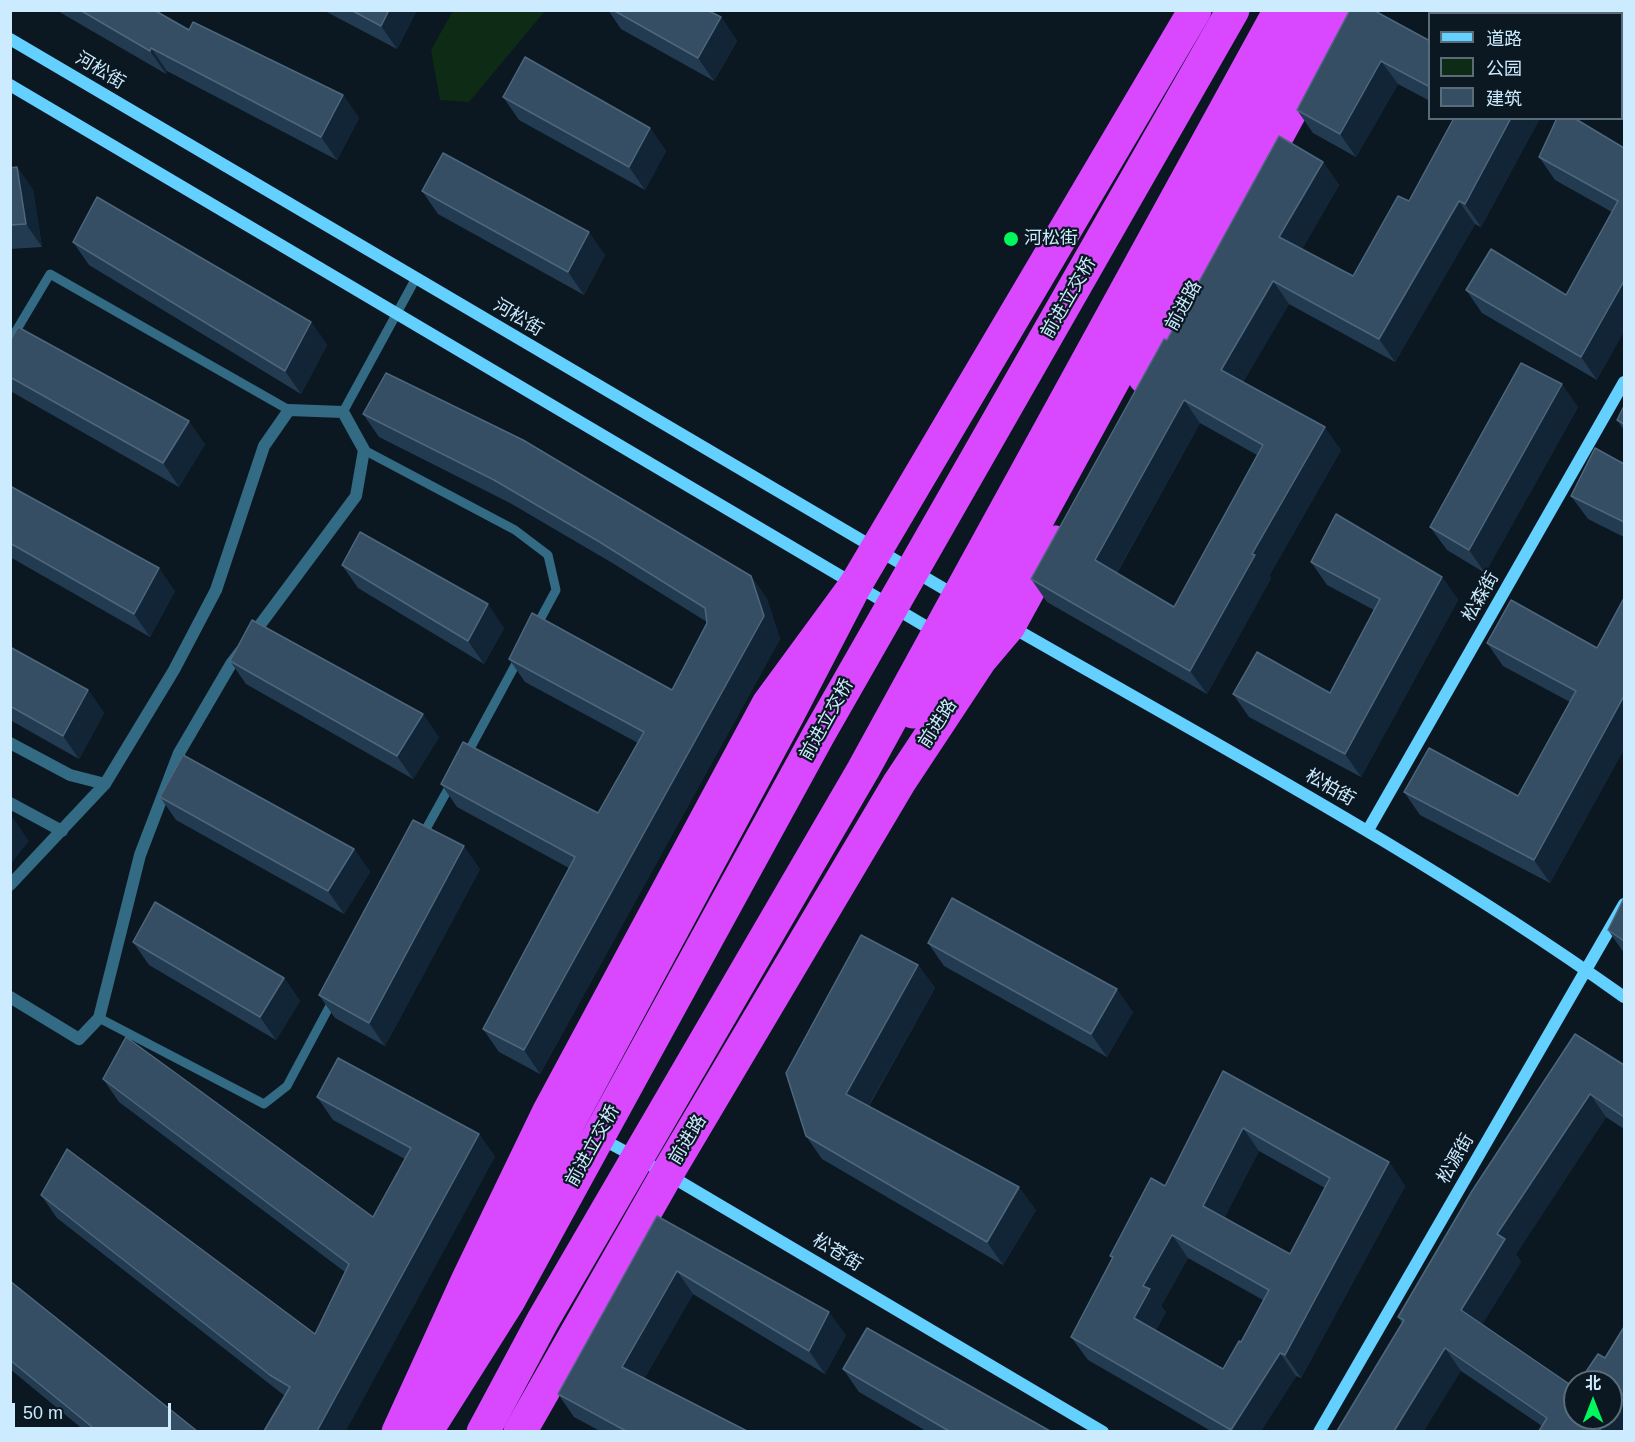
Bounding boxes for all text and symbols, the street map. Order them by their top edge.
legend [1428,12,1623,120]
text: 道路 [1486,29,1522,49]
street label: 河松街 [71,48,129,94]
text: 公园 [1486,59,1522,79]
text: 建筑 [1486,89,1522,109]
place label: 河松街 [1024,228,1078,250]
marker: 河松街 [1002,230,1020,248]
street label: 前进立交桥 [1037,254,1101,342]
street label: 前进路 [1161,277,1207,335]
street label: 河松街 [489,295,547,341]
street label: 松森街 [1458,568,1504,626]
street label: 前进立交桥 [796,675,858,765]
street label: 前进路 [914,695,962,753]
street label: 松柏街 [1301,765,1359,811]
street label: 前进立交桥 [562,1101,624,1191]
street label: 前进路 [665,1111,711,1169]
street label: 松源街 [1433,1130,1479,1188]
street label: 松苍街 [808,1230,866,1276]
north arrow [1563,1370,1623,1430]
text: 北 [1585,1375,1601,1392]
scale bar [15,1391,174,1429]
text: 50 m [23,1403,63,1423]

